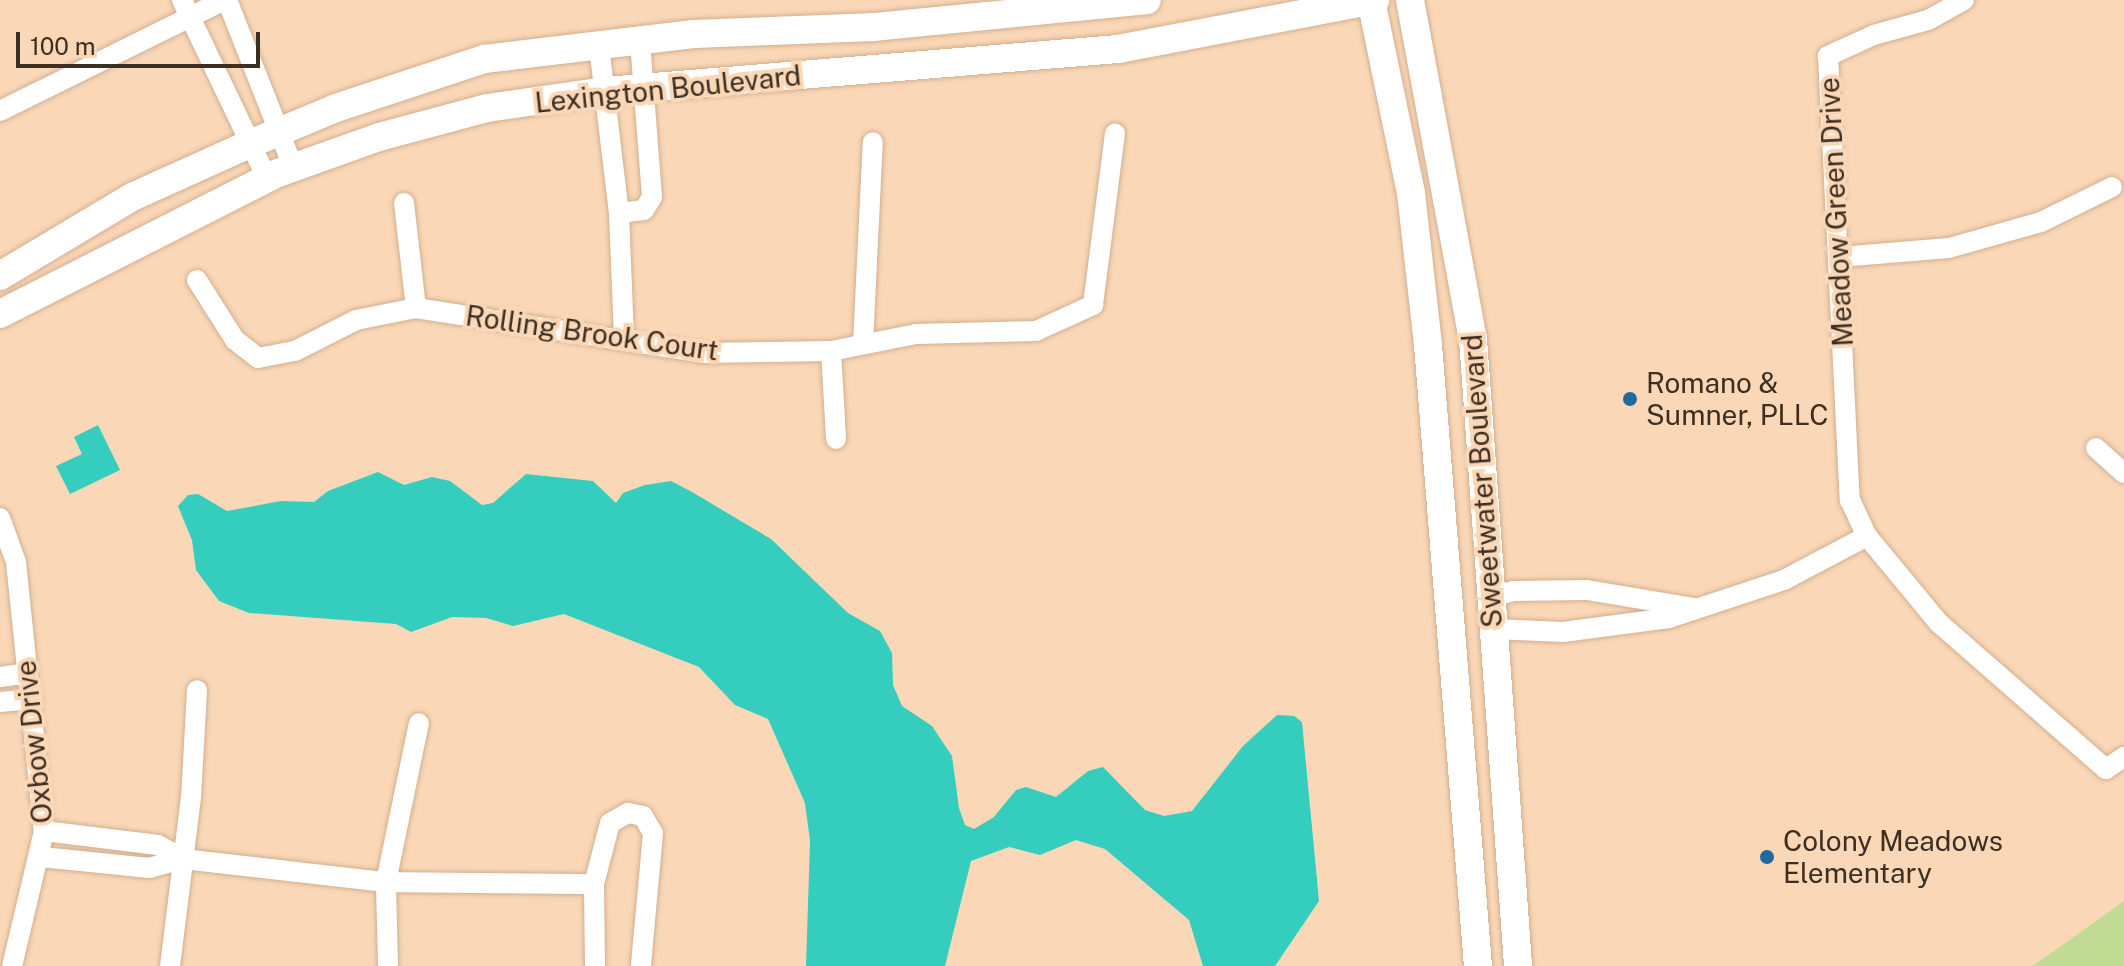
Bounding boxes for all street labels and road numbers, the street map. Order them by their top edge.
street label: Lexington Boulevard [533,58,803,120]
street label: Meadow Green Drive [1812,76,1860,348]
street label: Rolling Brook Court [464,299,720,367]
street label: Sweetwater Boulevard [1455,333,1509,629]
street label: Oxbow Drive [9,659,59,825]

